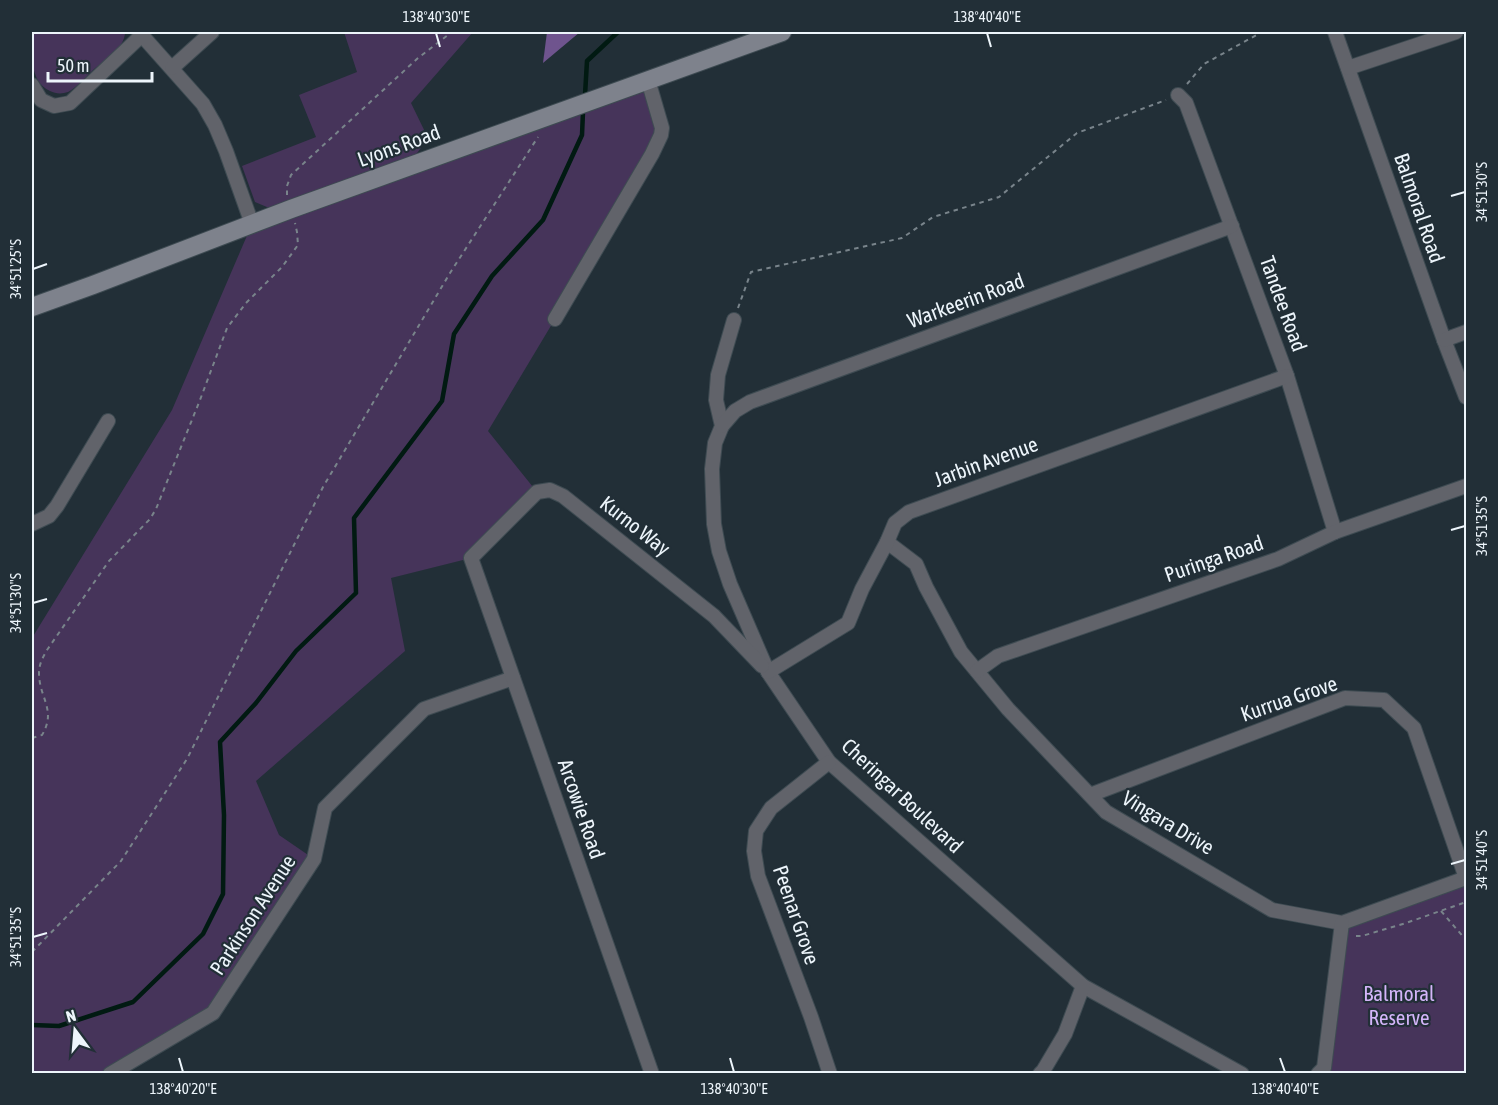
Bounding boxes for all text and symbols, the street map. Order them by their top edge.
text: 138°40'30"E [402,8,470,25]
text: 138°40'40"E [953,8,1021,25]
scale bar [48,45,152,83]
text: 50 m [57,55,89,76]
street label: Lyons Road [354,119,443,171]
street label: Balmoral Road [1390,150,1450,266]
text: 34°51'30"S [1473,162,1490,222]
text: 34°51'25"S [7,239,24,299]
street label: Tandee Road [1256,253,1312,355]
street label: Warkeerin Road [904,268,1027,332]
street label: Jarbin Avenue [931,431,1041,491]
street label: Kurno Way [596,490,676,560]
text: 34°51'35"S [1473,496,1490,556]
street label: Puringa Road [1161,530,1266,586]
text: 34°51'30"S [7,573,24,633]
street label: Kurrua Grove [1237,670,1340,726]
street label: Cheringar Boulevard [837,733,968,858]
street label: Arcowie Road [554,756,610,862]
street label: Vingara Drive [1118,785,1219,859]
text: 34°51'40"S [1473,830,1490,890]
street label: Parkinson Avenue [205,850,300,979]
street label: Peenar Grove [769,862,825,967]
text: 34°51'35"S [7,907,24,967]
park label: Balmoral Reserve [1363,981,1435,1029]
north arrow [45,1000,105,1060]
text: N [64,1006,78,1026]
text: 138°40'20"E [149,1080,217,1097]
text: 138°40'30"E [700,1080,768,1097]
text: 138°40'40"E [1251,1080,1319,1097]

